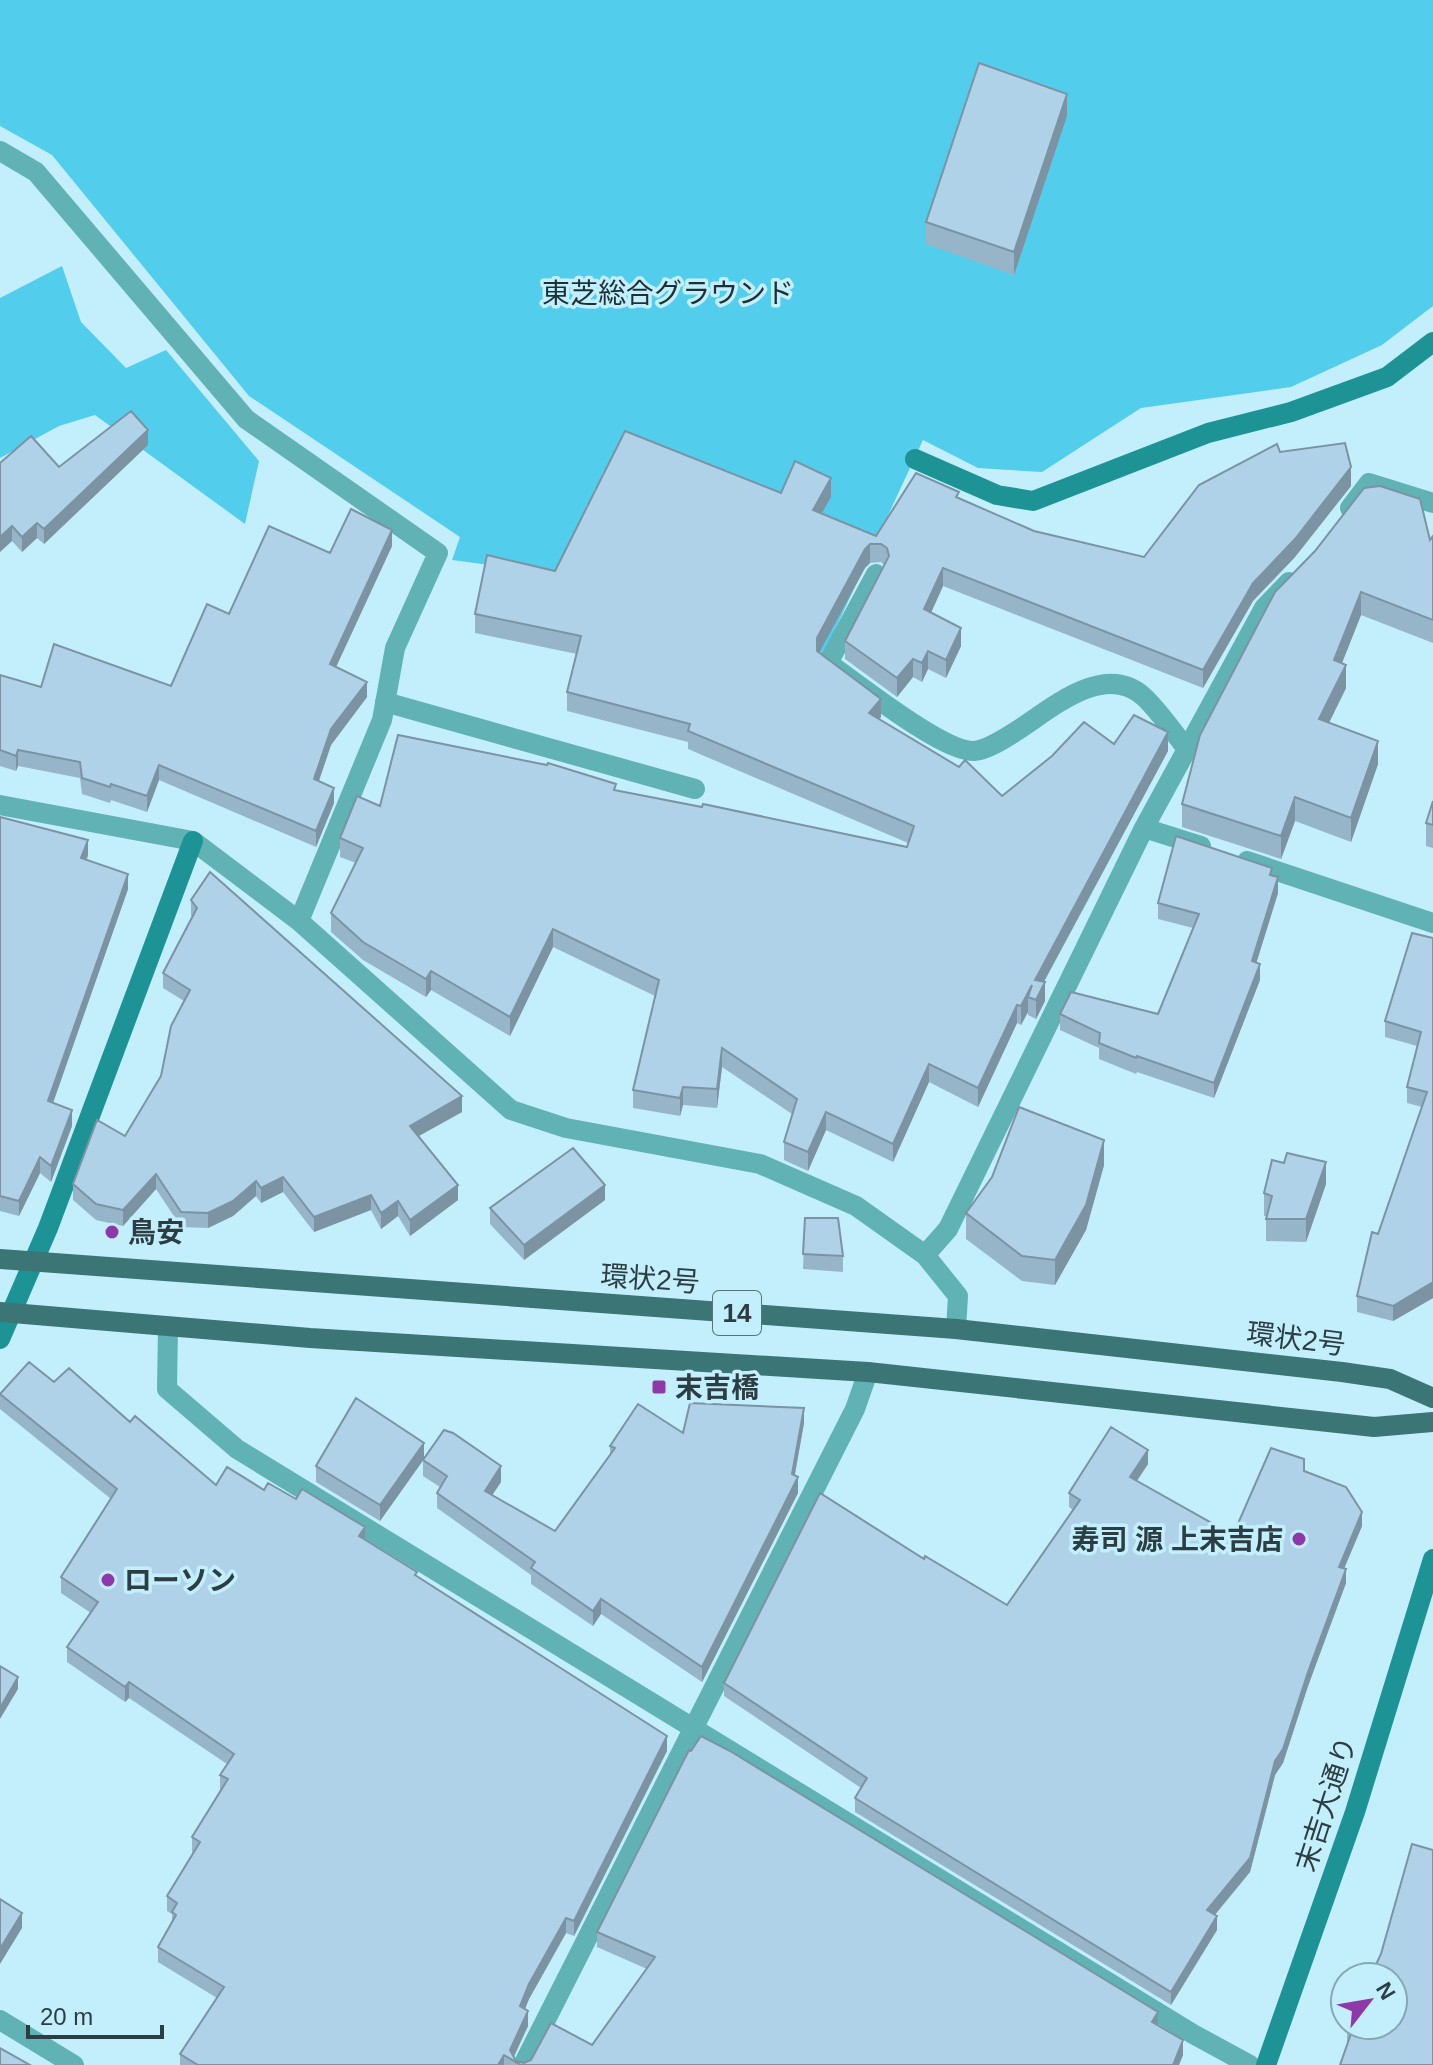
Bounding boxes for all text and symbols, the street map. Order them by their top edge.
park label: 東芝総合グラウンド [542,278,794,309]
place label: 鳥安 [128,1217,184,1248]
marker: 鳥安 [103,1223,121,1241]
street label: 環状2号 [599,1260,701,1298]
road number: 14 [713,1291,761,1335]
street label: 環状2号 [1245,1318,1347,1360]
place label: 末吉橋 [675,1372,759,1403]
marker: 末吉橋 [650,1378,668,1396]
place label: 寿司 源 上末吉店 [1071,1524,1283,1555]
marker: 寿司 源 上末吉店 [1290,1530,1308,1548]
place label: ローソン [124,1565,236,1596]
marker: ローソン [99,1571,117,1589]
street label: 末吉大通り [1290,1733,1362,1875]
north arrow [1329,1961,1409,2041]
text: N [1371,1978,1401,2004]
scale bar [28,1989,162,2039]
text: 20 m [40,2003,93,2030]

